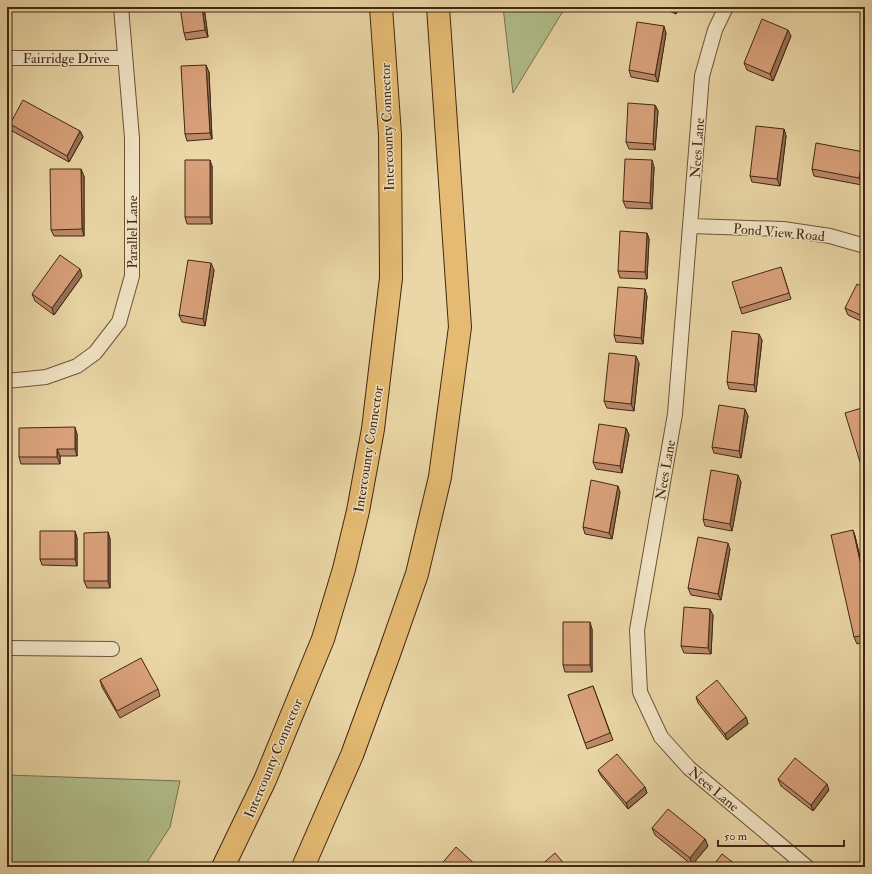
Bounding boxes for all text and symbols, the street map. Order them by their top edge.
street label: Fairridge Drive [23,50,109,67]
street label: Intercounty Connector [377,62,399,191]
street label: Nees Lane [687,117,708,179]
street label: Parallel Lane [124,195,141,269]
street label: Pond View Road [733,220,826,245]
street label: Intercounty Connector [350,384,388,514]
street label: Nees Lane [652,439,679,501]
street label: Intercounty Connector [241,695,308,821]
street label: Nees Lane [685,763,742,815]
scale bar [718,822,844,848]
text: 50 m [724,829,748,844]

